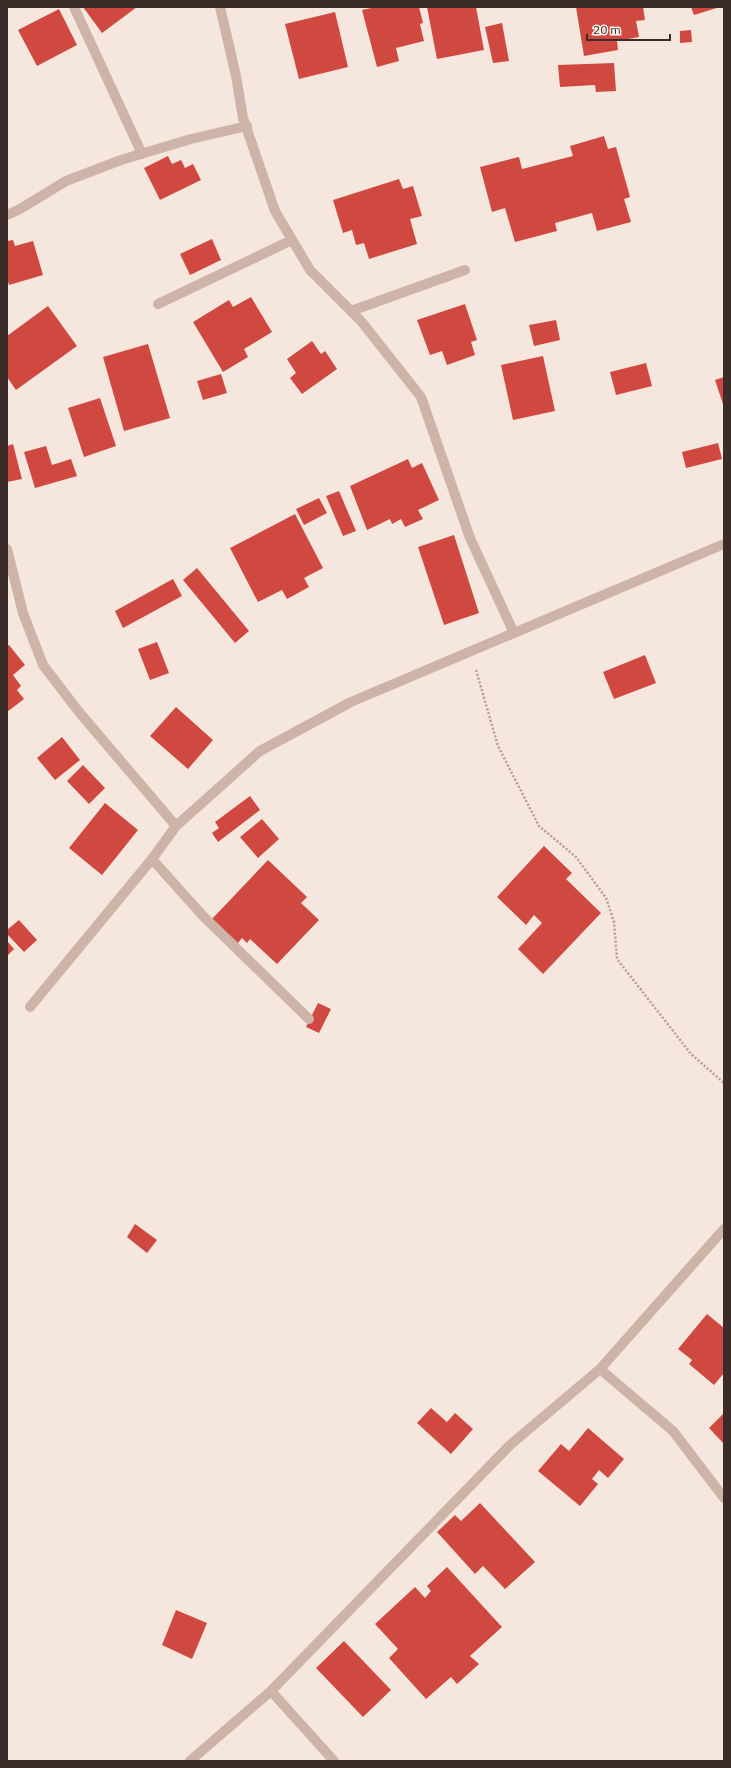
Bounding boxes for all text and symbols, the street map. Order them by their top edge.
scale bar [587,16,670,42]
text: 20 m [593,22,621,37]

